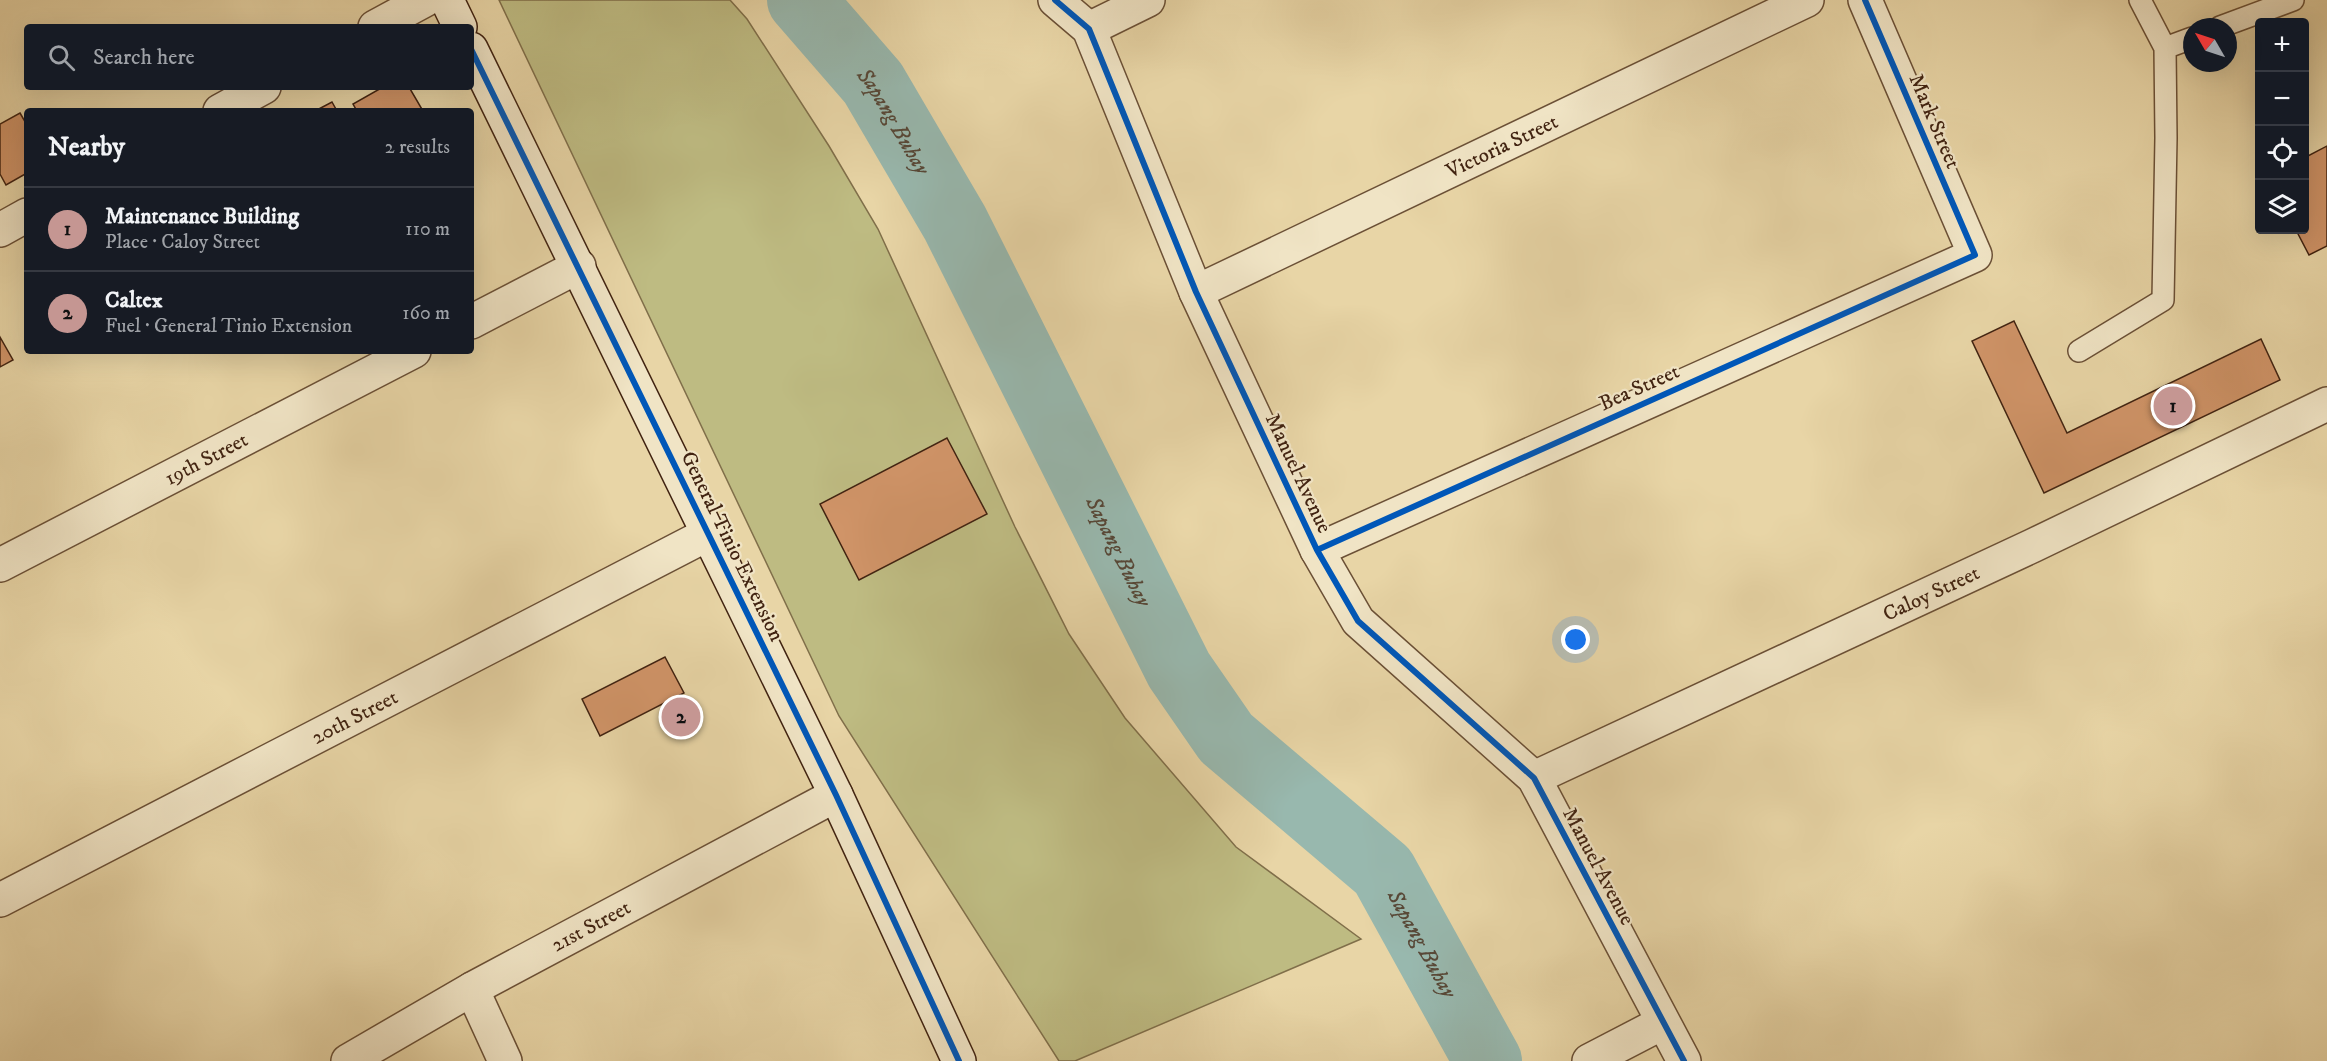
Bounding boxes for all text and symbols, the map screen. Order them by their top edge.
north arrow [2183,18,2237,72]
map controls [2255,18,2309,234]
button: + [2255,18,2309,72]
search box [24,24,474,90]
icon: search [45,41,78,74]
text: Search here [93,44,195,71]
water label: Sapang Buhay [850,62,936,181]
street label: Mark Street [1902,70,1966,173]
button: − [2255,72,2309,126]
street label: Victoria Street [1441,109,1563,185]
button: locate [2255,126,2309,180]
text: Nearby [48,131,125,164]
text: 2 results [385,135,450,160]
button: layers [2255,180,2309,234]
text: Maintenance Building [105,203,299,230]
text: 1 [64,217,71,242]
text: 110 m [405,217,450,242]
text: Place · Caloy Street [105,230,260,255]
text: Caltex [105,287,162,314]
text: 2 [63,301,72,326]
text: 160 m [402,301,450,326]
text: Fuel · General Tinio Extension [105,314,352,339]
street label: Bea Street [1595,359,1684,417]
pin: 1 [2154,384,2192,428]
street label: Manuel Avenue [1259,409,1337,538]
street label: 19th Street [161,427,253,492]
street label: General Tinio Extension [675,447,789,646]
water label: Sapang Buhay [1079,491,1157,612]
street label: Caloy Street [1879,560,1984,628]
your location [1561,625,1590,654]
street label: 20th Street [307,684,403,751]
pin: 2 [662,694,700,740]
street label: Manuel Avenue [1556,803,1640,930]
water label: Sapang Buhay [1380,884,1463,1004]
street label: 21st Street [547,895,636,958]

